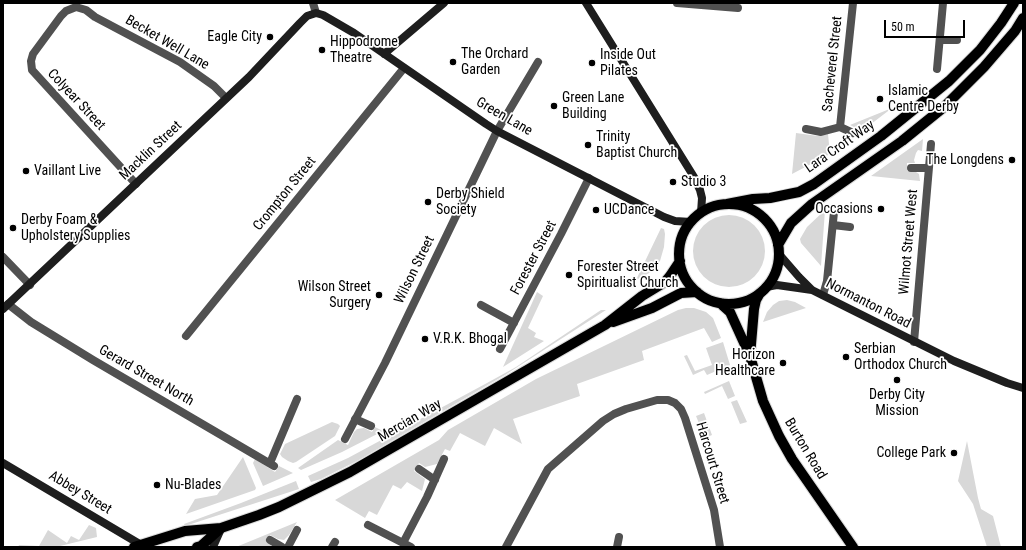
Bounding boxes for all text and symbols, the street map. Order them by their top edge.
street label: Becket Well Lane [122,12,212,74]
scale bar [886,12,967,38]
street label: Sacheverel Street [820,15,846,113]
text: 50 m [891,20,915,34]
place label: Eagle City [207,29,262,45]
marker: Eagle City [265,32,275,42]
place label: Hippodrome Theatre [330,34,398,66]
marker: Hippodrome Theatre [317,45,327,55]
place label: The Orchard Garden [461,46,528,78]
place label: Inside Out Pilates [600,47,656,80]
marker: The Orchard Garden [448,57,458,67]
marker: Inside Out Pilates [587,58,597,68]
street label: Colyear Street [43,66,109,134]
place label: Islamic Centre Derby [888,83,959,116]
place label: Green Lane Building [562,90,624,122]
street label: Green Lane [473,94,535,140]
marker: Islamic Centre Derby [875,94,885,104]
marker: Green Lane Building [549,101,559,111]
street label: Lara Croft Way [802,117,878,177]
street label: Macklin Street [116,118,186,184]
place label: Trinity Baptist Church [596,129,677,162]
marker: Trinity Baptist Church [583,140,593,150]
place label: The Longdens [926,152,1004,168]
street label: Crompton Street [250,154,320,234]
marker: The Longdens [1007,155,1017,165]
place label: Vaillant Live [34,163,101,179]
marker: Vaillant Live [21,166,31,176]
place label: Studio 3 [681,174,726,190]
marker: Studio 3 [668,177,678,187]
place label: Derby Shield Society [436,186,505,218]
street label: Wilmot Street West [896,189,922,295]
marker: Derby Shield Society [423,197,433,207]
place label: Occasions [815,201,873,217]
place label: UCDance [604,202,654,218]
marker: Occasions [876,204,886,214]
marker: UCDance [591,205,601,215]
place label: Derby Foam & Upholstery Supplies [21,212,130,244]
street label: Forester Street [507,218,561,298]
marker: Derby Foam & Upholstery Supplies [8,223,18,233]
street label: Wilson Street [391,233,439,307]
place label: Forester Street Spiritualist Church [577,259,678,292]
marker: Forester Street Spiritualist Church [564,270,574,280]
street label: Normanton Road [823,275,913,333]
place label: Wilson Street Surgery [298,279,371,312]
marker: Wilson Street Surgery [374,290,384,300]
place label: V.R.K. Bhogal [433,331,507,347]
marker: V.R.K. Bhogal [420,334,430,344]
place label: Serbian Orthodox Church [854,341,947,374]
street label: Gerard Street North [95,342,197,410]
place label: Horizon Healthcare [715,347,775,380]
marker: Serbian Orthodox Church [841,352,851,362]
marker: Horizon Healthcare [778,358,788,368]
marker: Derby City Mission [892,375,902,385]
place label: Derby City Mission [869,387,925,420]
street label: Mercian Way [375,396,445,446]
street label: Burton Road [780,415,830,483]
street label: Harcourt Street [692,420,732,506]
place label: College Park [876,445,946,461]
marker: College Park [949,448,959,458]
street label: Abbey Street [46,468,114,518]
place label: Nu-Blades [165,477,221,493]
marker: Nu-Blades [152,480,162,490]

